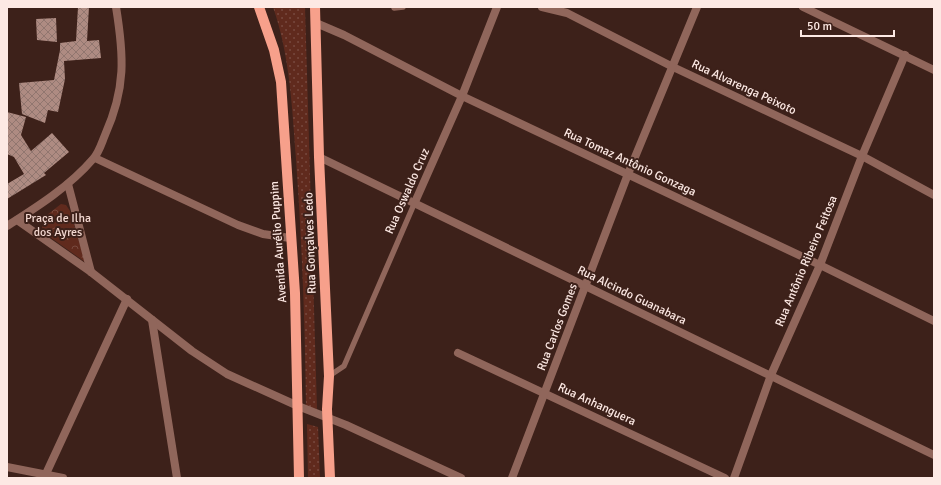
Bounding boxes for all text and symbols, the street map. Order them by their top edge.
scale bar [801,12,894,38]
text: 50 m [807,19,832,34]
street label: Rua Alvarenga Peixoto [689,57,798,118]
street label: Rua Tomaz Antônio Gonzaga [561,125,698,200]
street label: Rua Oswaldo Cruz [382,146,433,236]
street label: Avenida Aurélio Puppim [267,181,290,303]
street label: Rua Gonçalves Ledo [301,192,320,294]
street label: Rua Antônio Ribeiro Feitosa [772,193,841,329]
park label: Praça de Ilha dos Ayres [25,211,91,240]
street label: Rua Alcindo Guanabara [575,263,689,328]
street label: Rua Carlos Gomes [534,281,581,373]
street label: Rua Anhanguera [555,380,638,429]

